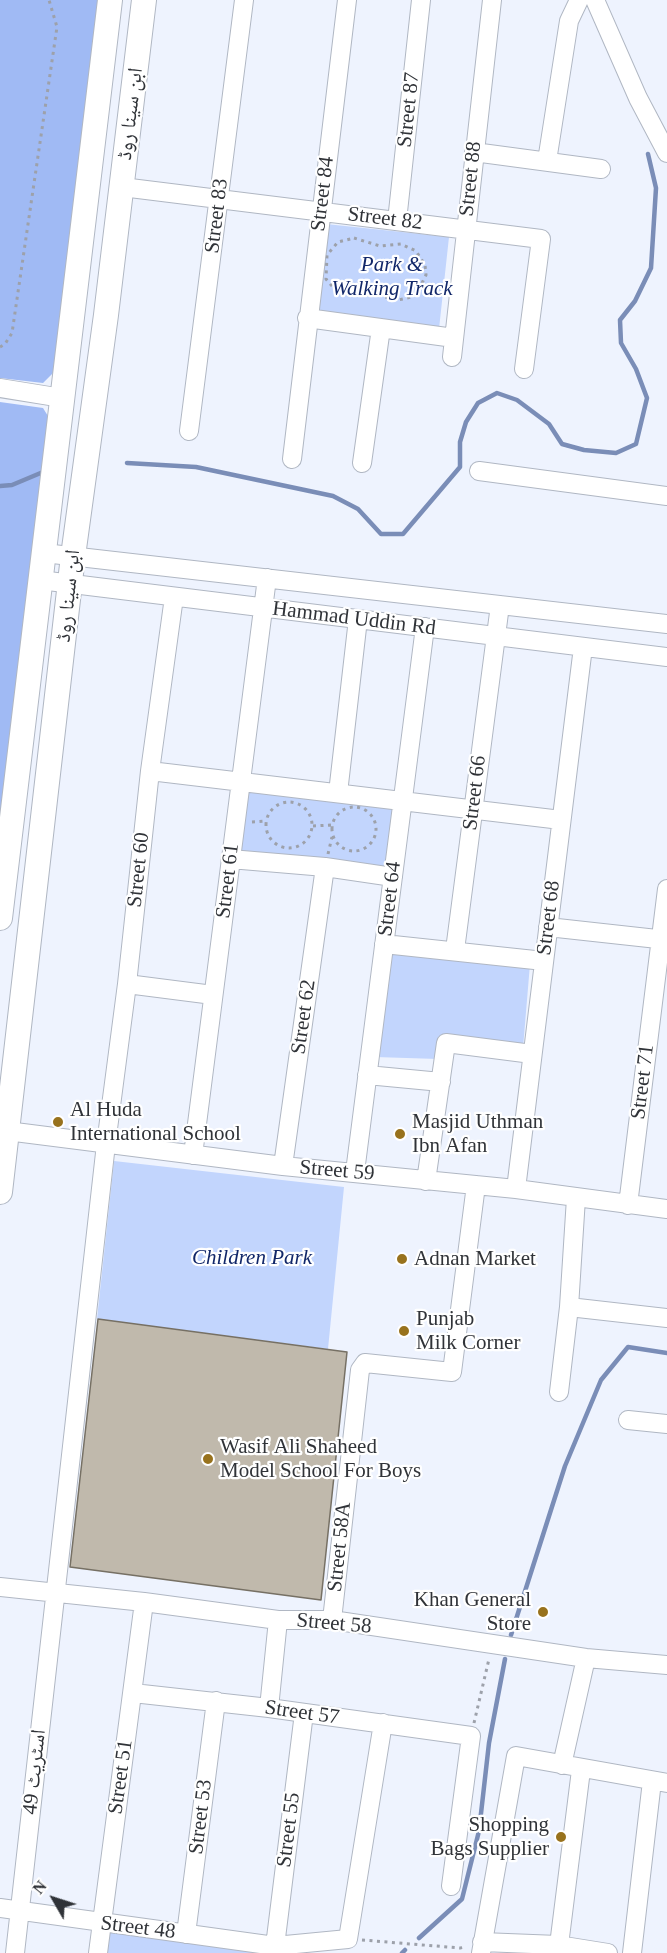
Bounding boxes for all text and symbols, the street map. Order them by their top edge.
street label: ابن سینا روڈ [113,66,149,162]
street label: Street 87 [393,71,425,149]
street label: Street 88 [455,140,487,218]
street label: Street 84 [306,155,340,233]
street label: Street 83 [200,177,234,255]
street label: Street 82 [346,202,424,236]
park label: Park & Walking Track [331,252,453,302]
street label: ابن سینا روڈ [52,548,86,644]
street label: Hammad Uddin Rd [271,596,437,642]
street label: Street 66 [458,754,492,832]
street label: Street 60 [123,831,155,909]
street label: Street 61 [211,842,245,920]
street label: Street 64 [373,860,407,938]
street label: Street 68 [532,879,566,957]
street label: Street 62 [286,978,322,1056]
street label: Street 71 [626,1043,660,1121]
place label: Al Huda International School [70,1097,241,1147]
place label: Masjid Uthman Ibn Afan [412,1109,543,1159]
marker: Al Huda International School [51,1115,65,1129]
marker: Masjid Uthman Ibn Afan [393,1127,407,1141]
street label: Street 59 [298,1155,376,1187]
park label: Children Park [192,1245,312,1271]
place label: Adnan Market [414,1246,536,1272]
marker: Adnan Market [395,1252,409,1266]
place label: Punjab Milk Corner [416,1306,520,1356]
marker: Punjab Milk Corner [397,1324,411,1338]
place label: Wasif Ali Shaheed Model School For Boys [220,1434,421,1484]
marker: Wasif Ali Shaheed Model School For Boys [201,1452,215,1466]
street label: Street 58A [323,1501,357,1593]
place label: Khan General Store [414,1587,531,1637]
marker: Khan General Store [536,1605,550,1619]
street label: Street 58 [295,1608,373,1640]
street label: Street 57 [263,1695,341,1731]
street label: اسٹریٹ 49 [18,1728,52,1816]
street label: Street 51 [103,1738,139,1816]
street label: Street 53 [184,1778,218,1856]
street label: Street 55 [272,1791,306,1869]
place label: Shopping Bags Supplier [431,1812,549,1862]
marker: Shopping Bags Supplier [554,1830,568,1844]
north arrow [24,1869,84,1929]
text: N [29,1878,50,1897]
street label: Street 48 [99,1911,177,1945]

